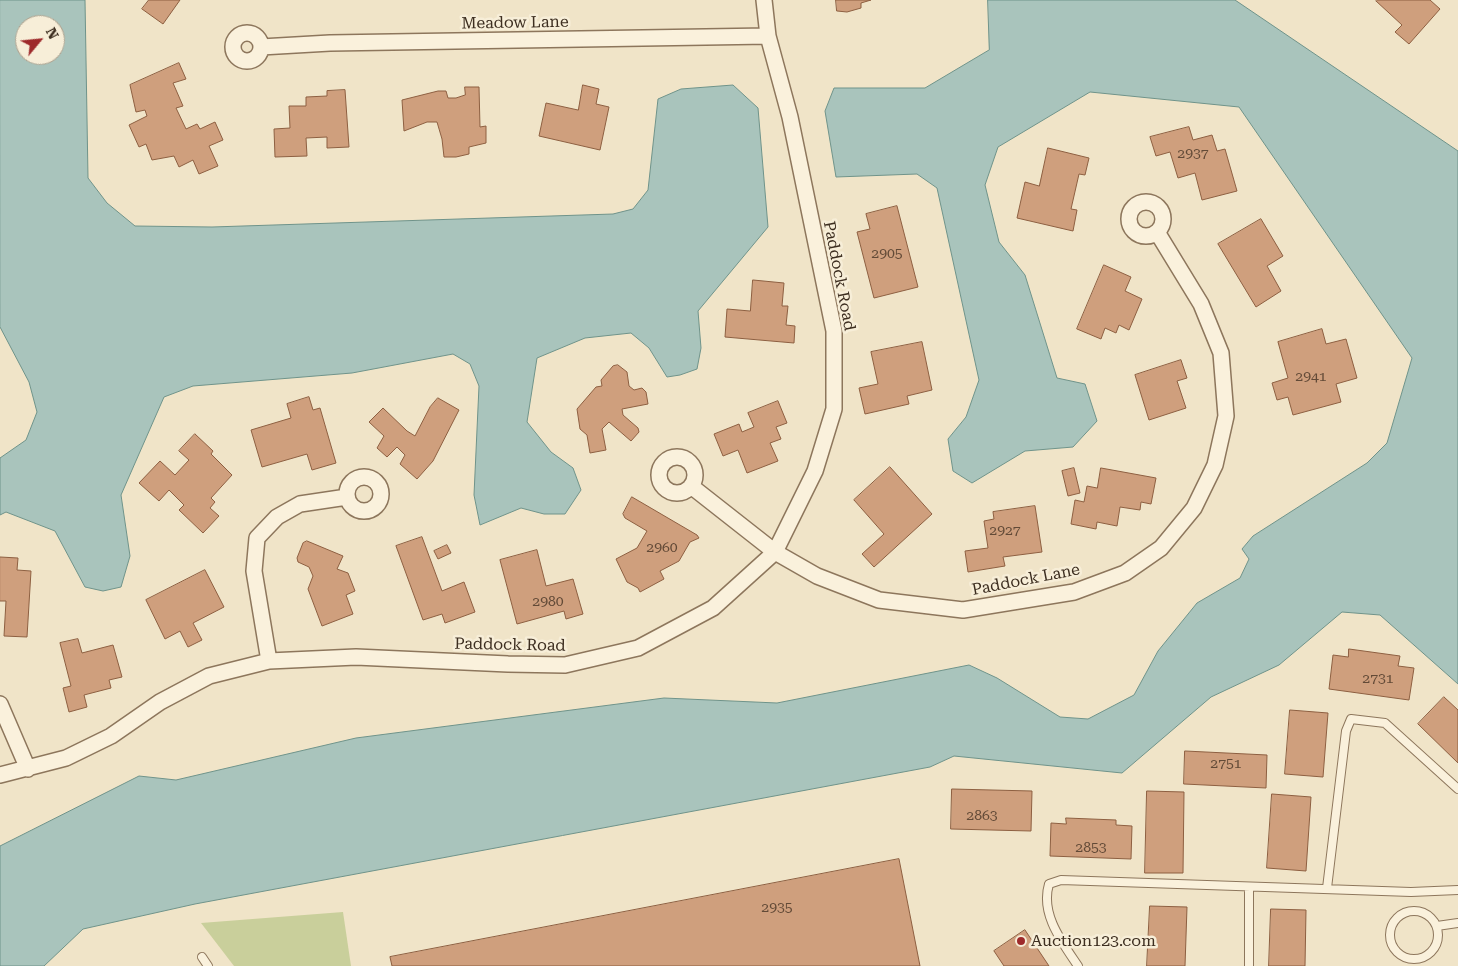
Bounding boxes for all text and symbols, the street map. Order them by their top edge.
street label: Meadow Lane [461,12,569,34]
north arrow [15,15,65,65]
text: N [43,25,62,42]
house number: 2937 [1177,146,1209,162]
street label: Paddock Road [819,220,859,332]
house number: 2905 [871,246,903,262]
house number: 2941 [1295,369,1327,385]
house number: 2927 [989,523,1021,539]
house number: 2960 [646,540,678,556]
street label: Paddock Lane [970,560,1082,600]
house number: 2980 [532,594,564,610]
street label: Paddock Road [454,634,566,656]
house number: 2731 [1362,671,1394,687]
house number: 2751 [1210,756,1242,772]
house number: 2863 [966,808,998,824]
house number: 2853 [1075,840,1107,856]
house number: 2935 [761,900,793,916]
place label: Auction123.com [1031,931,1156,951]
marker: Auction123.com [1015,935,1027,947]

